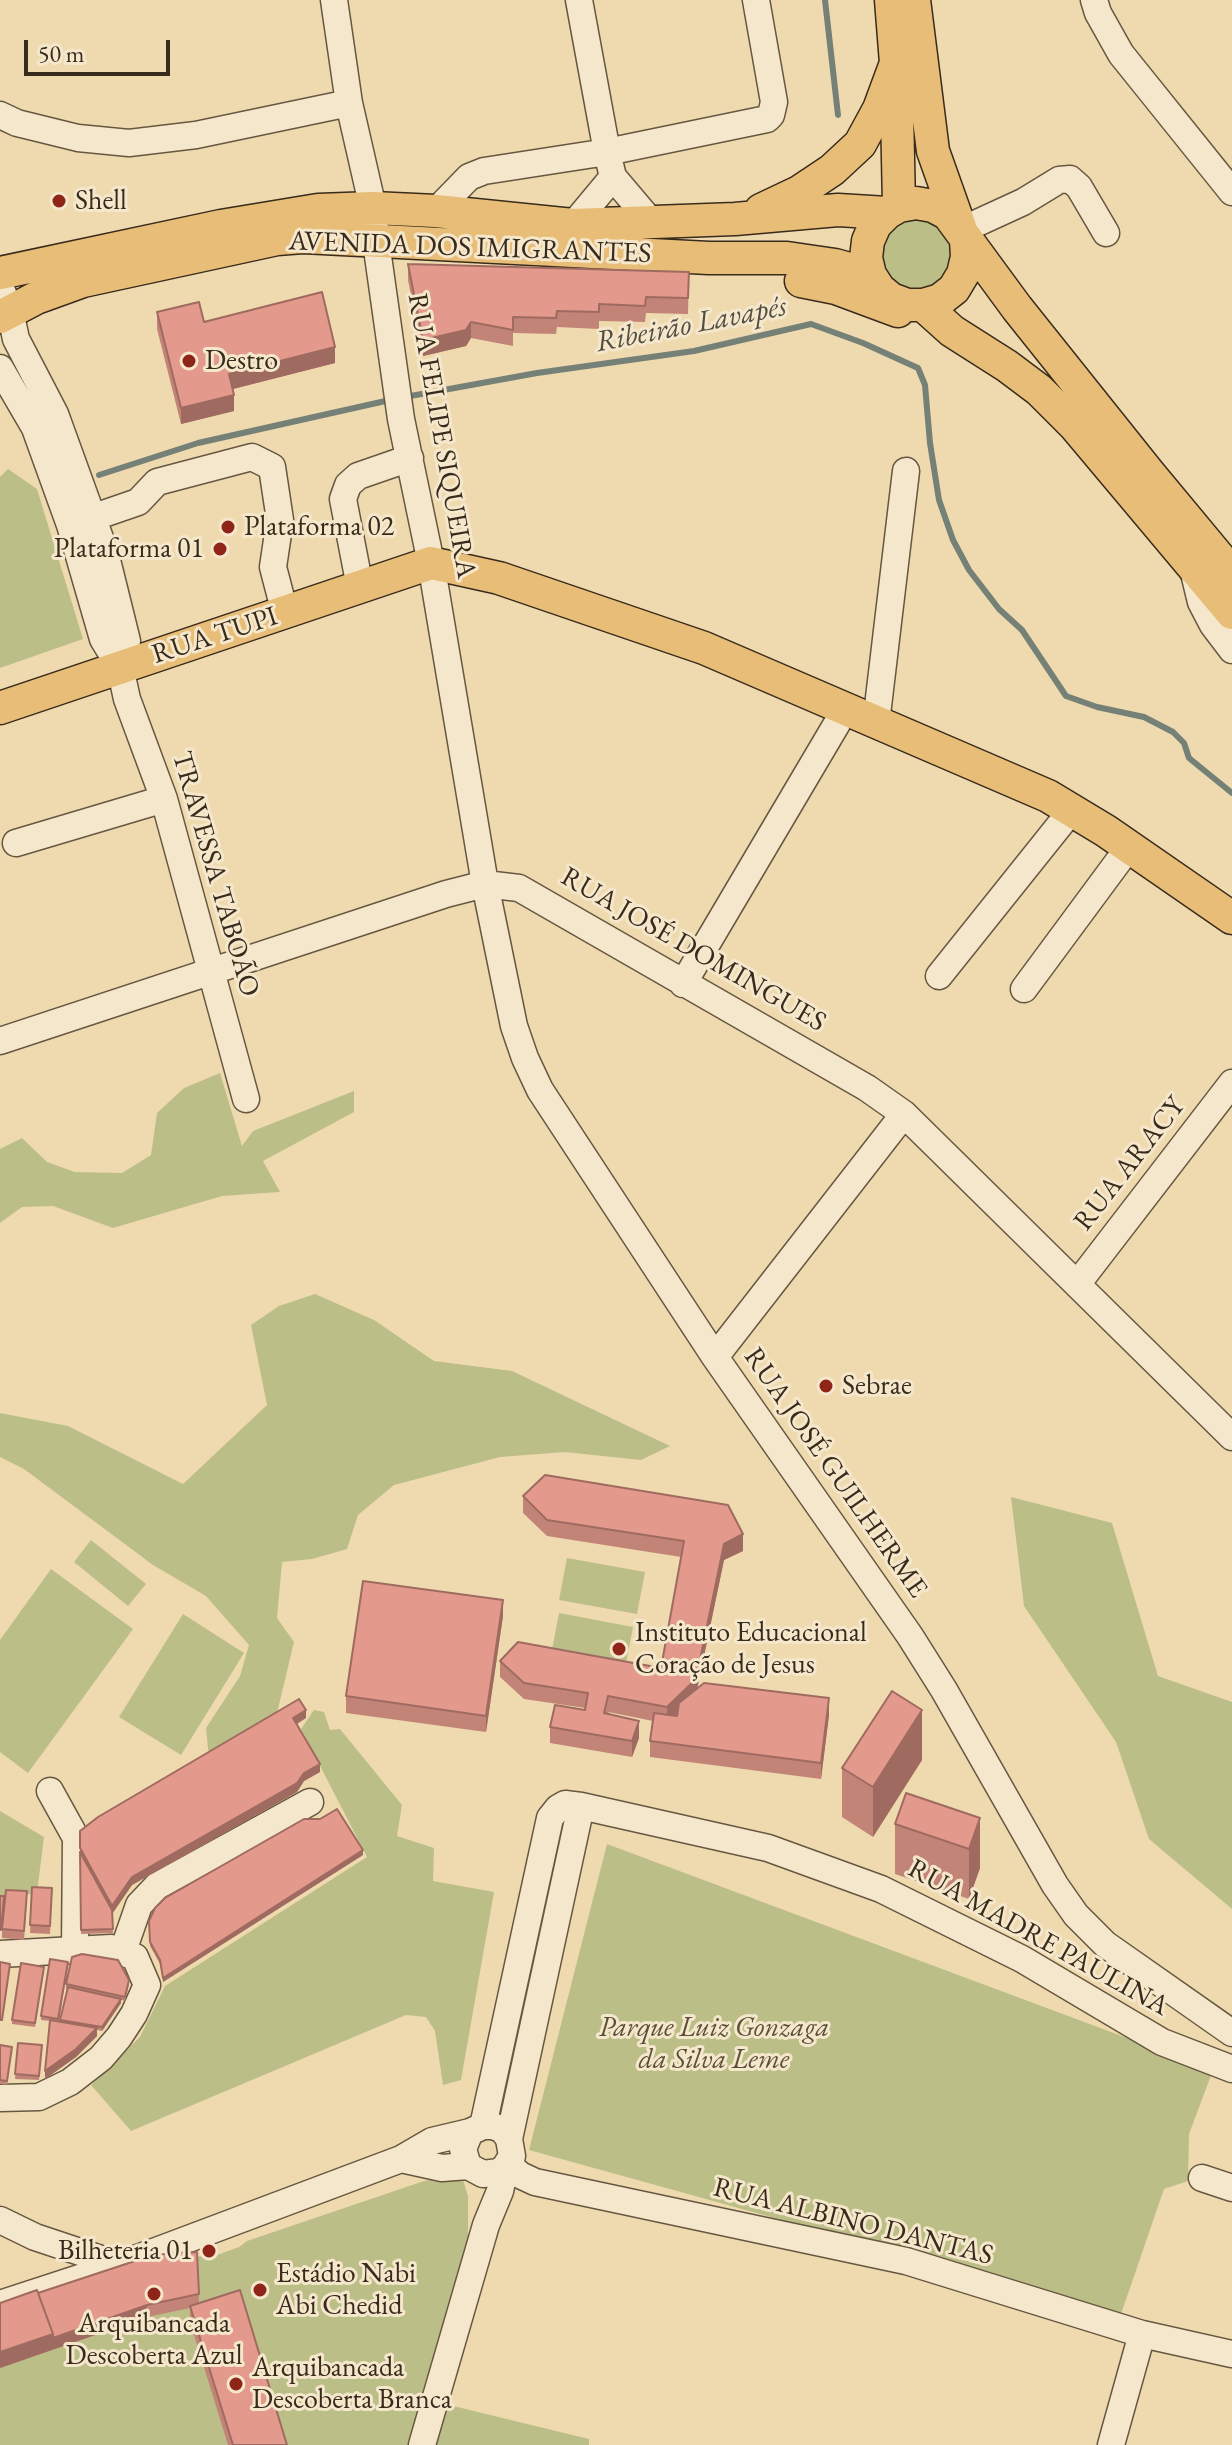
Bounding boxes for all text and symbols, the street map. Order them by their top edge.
scale bar [28,24,174,74]
text: 50 m [38,38,85,69]
place label: Shell [75,184,127,218]
marker: Shell [50,192,68,210]
street label: AVENIDA DOS IMIGRANTES [288,225,652,271]
water label: Ribeirão Lavapés [593,289,789,361]
street label: RUA FELIPE SIQUEIRA [399,291,483,581]
place label: Destro [205,344,278,378]
marker: Destro [180,352,198,370]
place label: Plataforma 02 [244,510,394,544]
marker: Plataforma 02 [219,518,237,536]
place label: Plataforma 01 [54,532,204,566]
marker: Plataforma 01 [211,540,229,558]
street label: RUA TUPI [148,600,282,672]
street label: TRAVESSA TABOÃO [164,748,266,1000]
street label: RUA JOSÉ DOMINGUES [555,860,831,1040]
street label: RUA ARACY [1067,1090,1193,1238]
street label: RUA JOSÉ GUILHERME [736,1342,934,1604]
place label: Sebrae [842,1369,912,1403]
marker: Sebrae [817,1377,835,1395]
place label: Instituto Educacional Coração de Jesus [635,1616,867,1682]
marker: Instituto Educacional Coração de Jesus [610,1640,628,1658]
street label: RUA MADRE PAULINA [902,1852,1174,2024]
park label: Parque Luiz Gonzaga da Silva Leme [599,2011,829,2077]
street label: RUA ALBINO DANTAS [710,2171,996,2273]
place label: Bilheteria 01 [58,2234,193,2268]
marker: Bilheteria 01 [200,2242,218,2260]
place label: Estádio Nabi Abi Chedid [276,2257,416,2323]
marker: Estádio Nabi Abi Chedid [251,2281,269,2299]
marker: Arquibancada Descoberta Azul [145,2285,163,2303]
place label: Arquibancada Descoberta Azul [66,2307,242,2373]
place label: Arquibancada Descoberta Branca [252,2351,452,2417]
marker: Arquibancada Descoberta Branca [227,2375,245,2393]

